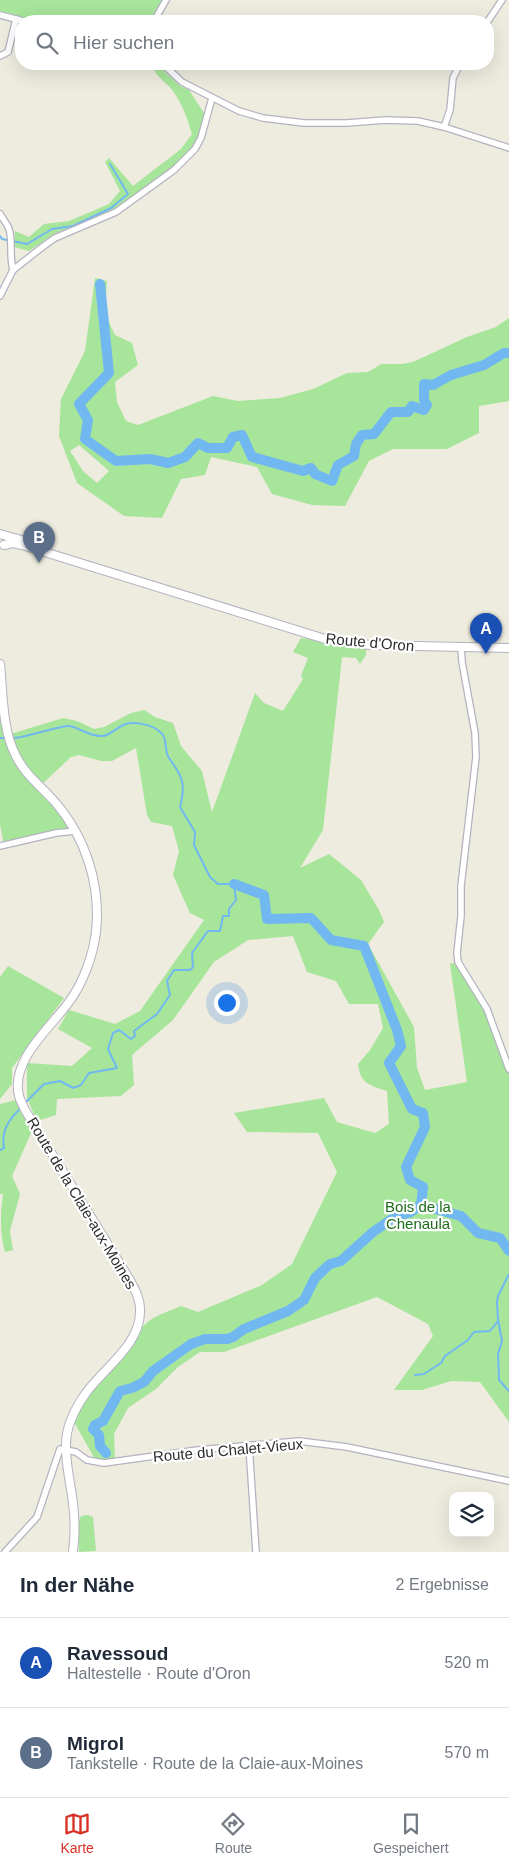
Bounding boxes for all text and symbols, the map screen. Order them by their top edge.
search box [15,15,494,70]
icon: search [33,29,61,57]
text: Hier suchen [73,32,174,53]
pin: B [23,522,55,563]
pin: A [470,613,502,654]
street label: Route d'Oron [325,630,415,654]
your location [214,990,240,1016]
street label: Route de la Claie-aux-Moines [24,1114,140,1292]
park label: Bois de la Chenaula [385,1198,452,1232]
street label: Route du Chalet-Vieux [152,1435,304,1465]
map controls [449,1492,494,1537]
button: layers [449,1492,494,1537]
text: In der Nähe [20,1573,134,1596]
text: 2 Ergebnisse [396,1576,489,1593]
text: Ravessoud [67,1643,168,1664]
text: A [30,1654,42,1671]
text: 520 m [445,1654,489,1671]
text: Haltestelle · Route d'Oron [67,1665,251,1682]
text: Migrol [67,1733,124,1754]
text: B [30,1744,42,1761]
text: 570 m [445,1744,489,1761]
text: Tankstelle · Route de la Claie-aux-Moines [67,1755,363,1772]
tab: Karte [60,1810,94,1856]
tab: Route [215,1810,252,1856]
tab: Gespeichert [373,1810,449,1856]

